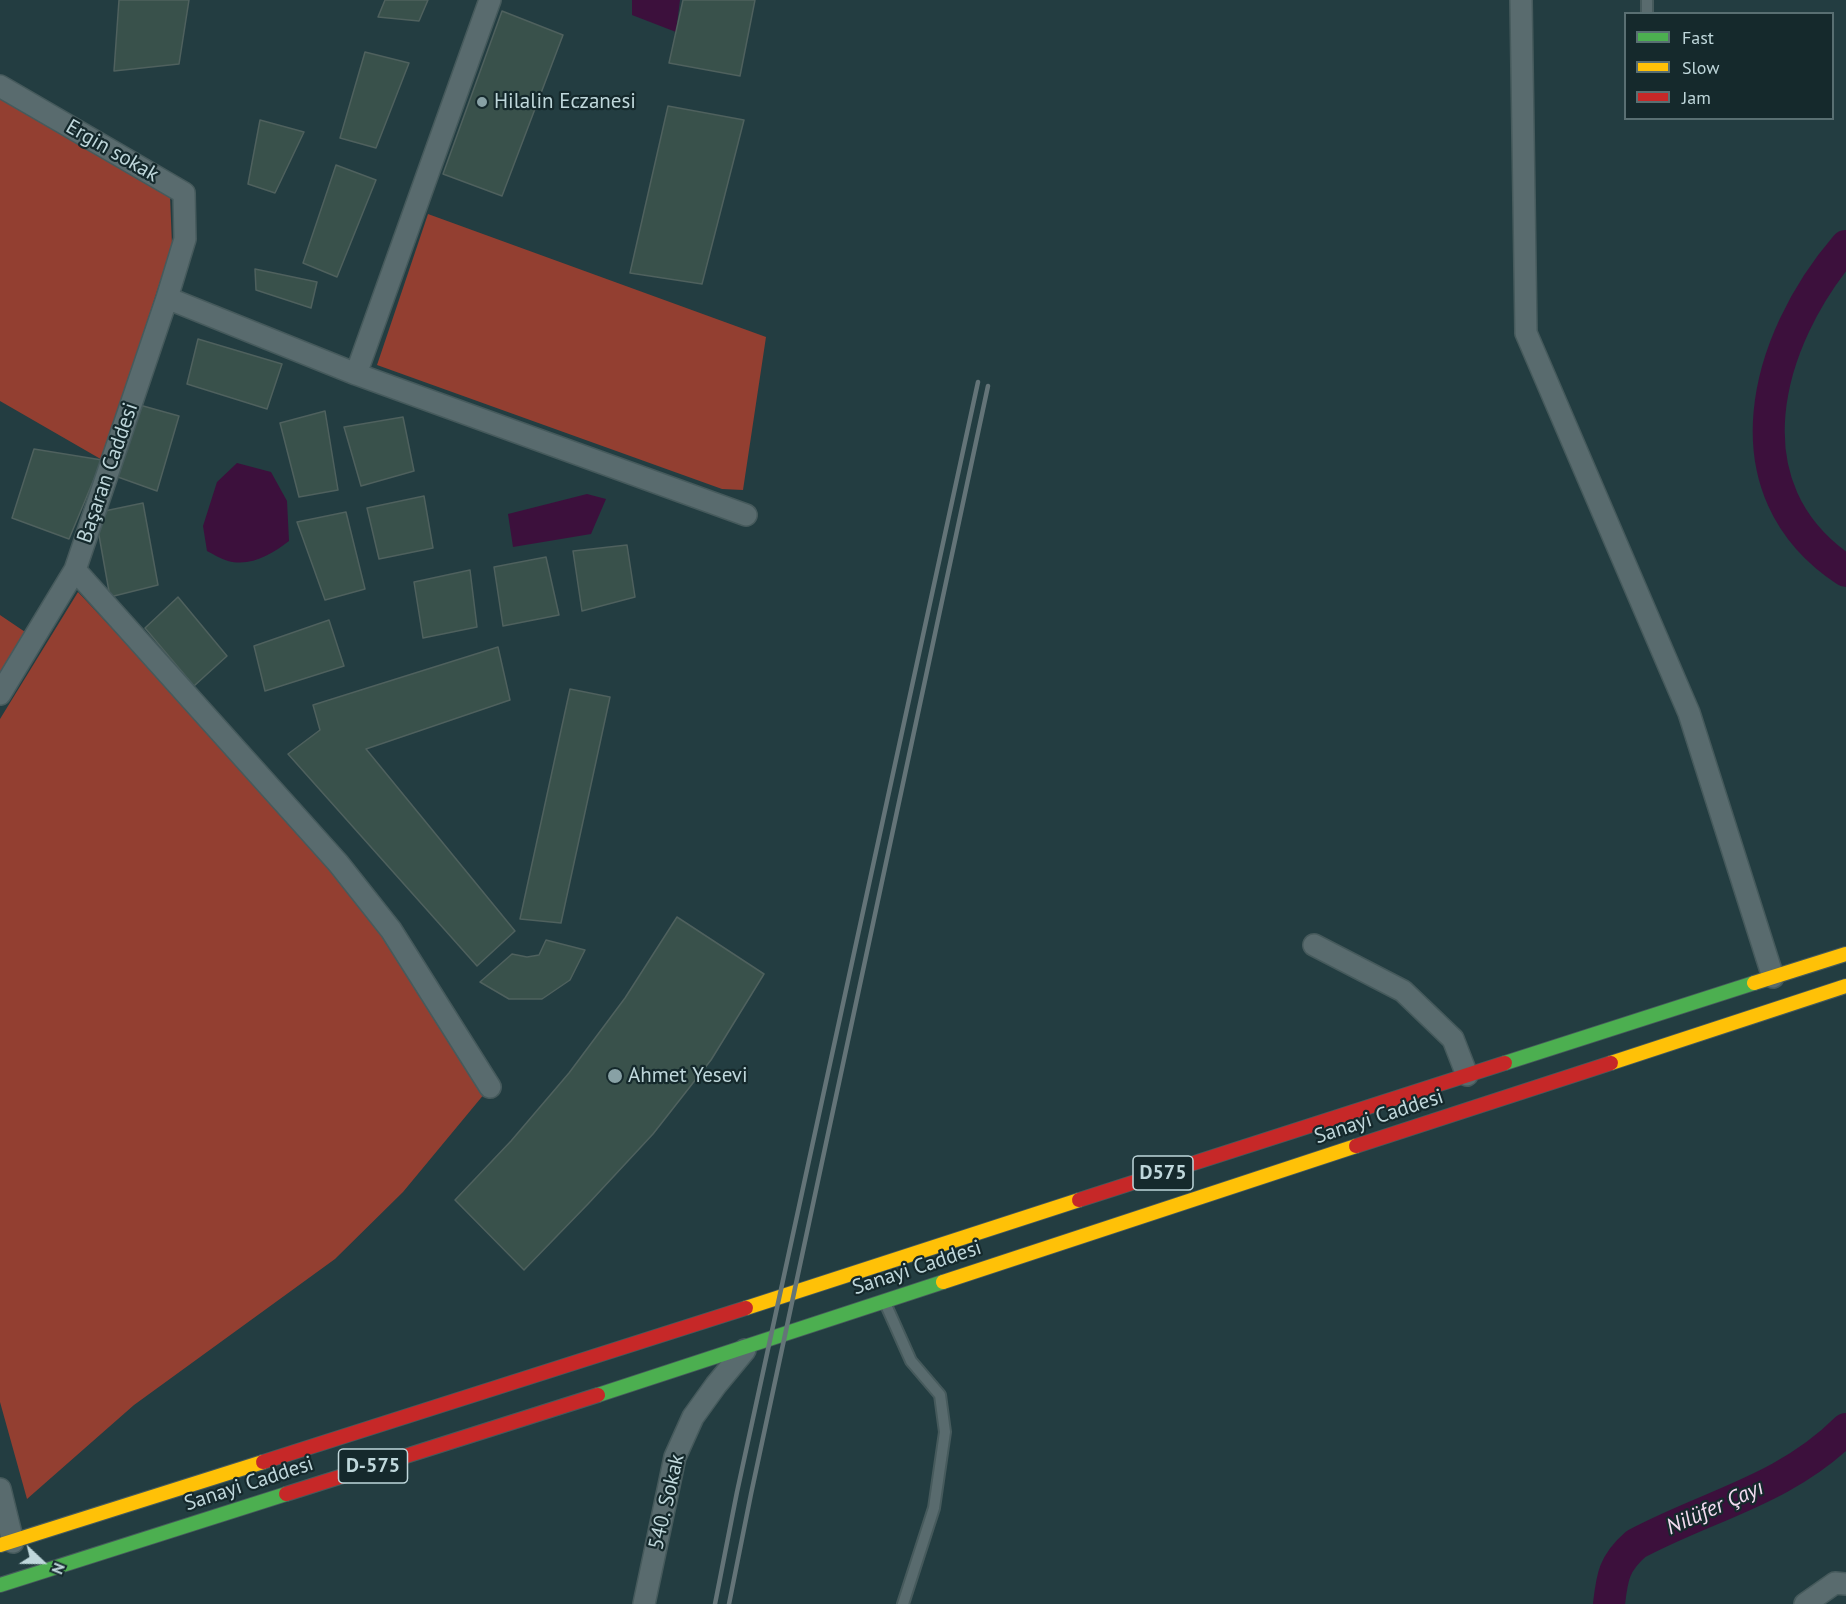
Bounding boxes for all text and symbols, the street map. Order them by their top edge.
legend [1624,12,1834,120]
text: Fast [1682,26,1714,49]
text: Slow [1682,56,1720,79]
text: Jam [1682,86,1711,109]
place label: Hilalin Eczanesi [494,89,636,115]
marker: Hilalin Eczanesi [475,95,489,109]
street label: Ergin sokak [61,114,163,188]
street label: Başaran Caddesi [72,400,144,546]
place label: Ahmet Yesevi [628,1063,748,1089]
marker: Ahmet Yesevi [606,1067,624,1085]
street label: Sanayi Caddesi [1311,1084,1447,1150]
road number: D575 [1133,1156,1193,1190]
street label: Sanayi Caddesi [849,1235,985,1301]
road number: D-575 [338,1449,407,1483]
street label: Sanayi Caddesi [181,1451,317,1517]
street label: 540. Sokak [644,1452,690,1552]
water label: Nilüfer Çayı [1662,1475,1768,1541]
north arrow [12,1532,72,1592]
text: N [47,1560,70,1577]

